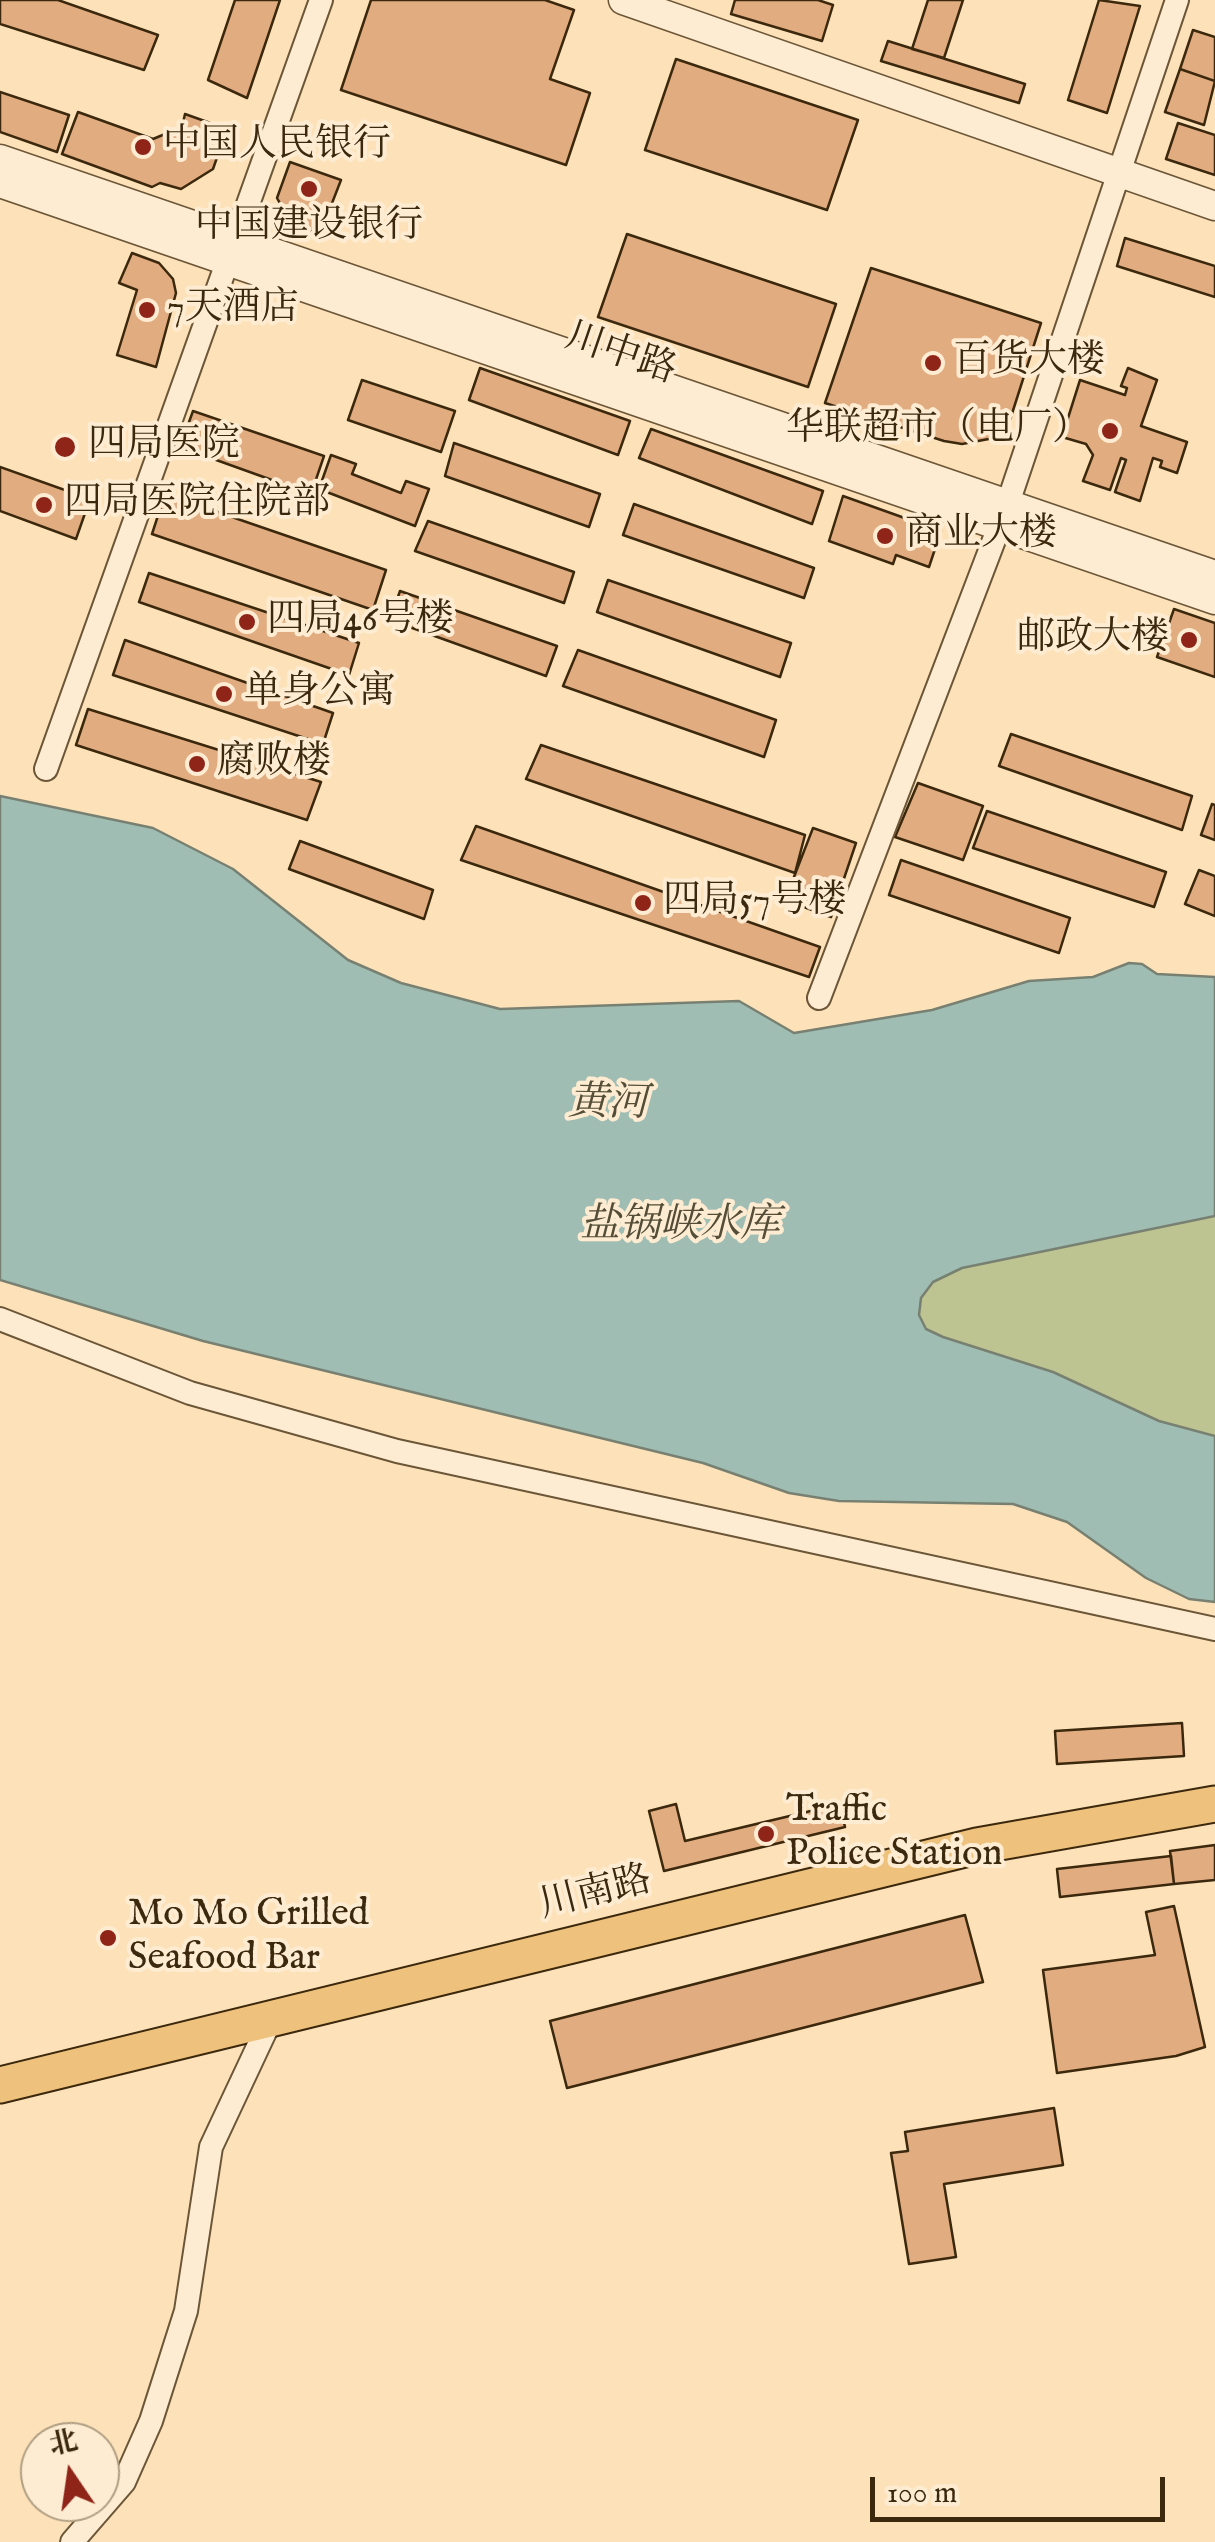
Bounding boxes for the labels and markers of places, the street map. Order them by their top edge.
place label: 中国人民银行 [163,124,391,170]
marker: 中国人民银行 [132,136,154,158]
marker: 中国建设银行 [298,178,320,200]
place label: 中国建设银行 [195,205,423,251]
place label: 7天酒店 [167,287,299,333]
marker: 7天酒店 [136,299,158,321]
place label: 百货大楼 [953,340,1105,386]
marker: 百货大楼 [922,352,944,374]
place label: 华联超市（电厂） [786,408,1090,454]
marker: 华联超市（电厂） [1099,420,1121,442]
place label: 四局医院 [88,424,240,470]
marker: 四局医院 [52,434,78,460]
place label: 四局医院住院部 [64,482,330,528]
marker: 四局医院住院部 [33,494,55,516]
place label: 商业大楼 [905,513,1057,559]
marker: 商业大楼 [874,525,896,547]
place label: 四局46号楼 [267,599,454,645]
marker: 四局46号楼 [236,611,258,633]
place label: 邮政大楼 [1017,617,1169,663]
marker: 邮政大楼 [1178,629,1200,651]
place label: 单身公寓 [244,671,396,717]
marker: 单身公寓 [213,683,235,705]
place label: 腐败楼 [217,741,331,787]
marker: 腐败楼 [186,753,208,775]
place label: 四局57号楼 [663,880,847,926]
marker: 四局57号楼 [632,892,654,914]
place label: Traffic Police Station [786,1789,1003,1878]
marker: Traffic Police Station [755,1823,777,1845]
place label: Mo Mo Grilled Seafood Bar [128,1893,369,1982]
marker: Mo Mo Grilled Seafood Bar [97,1927,119,1949]

